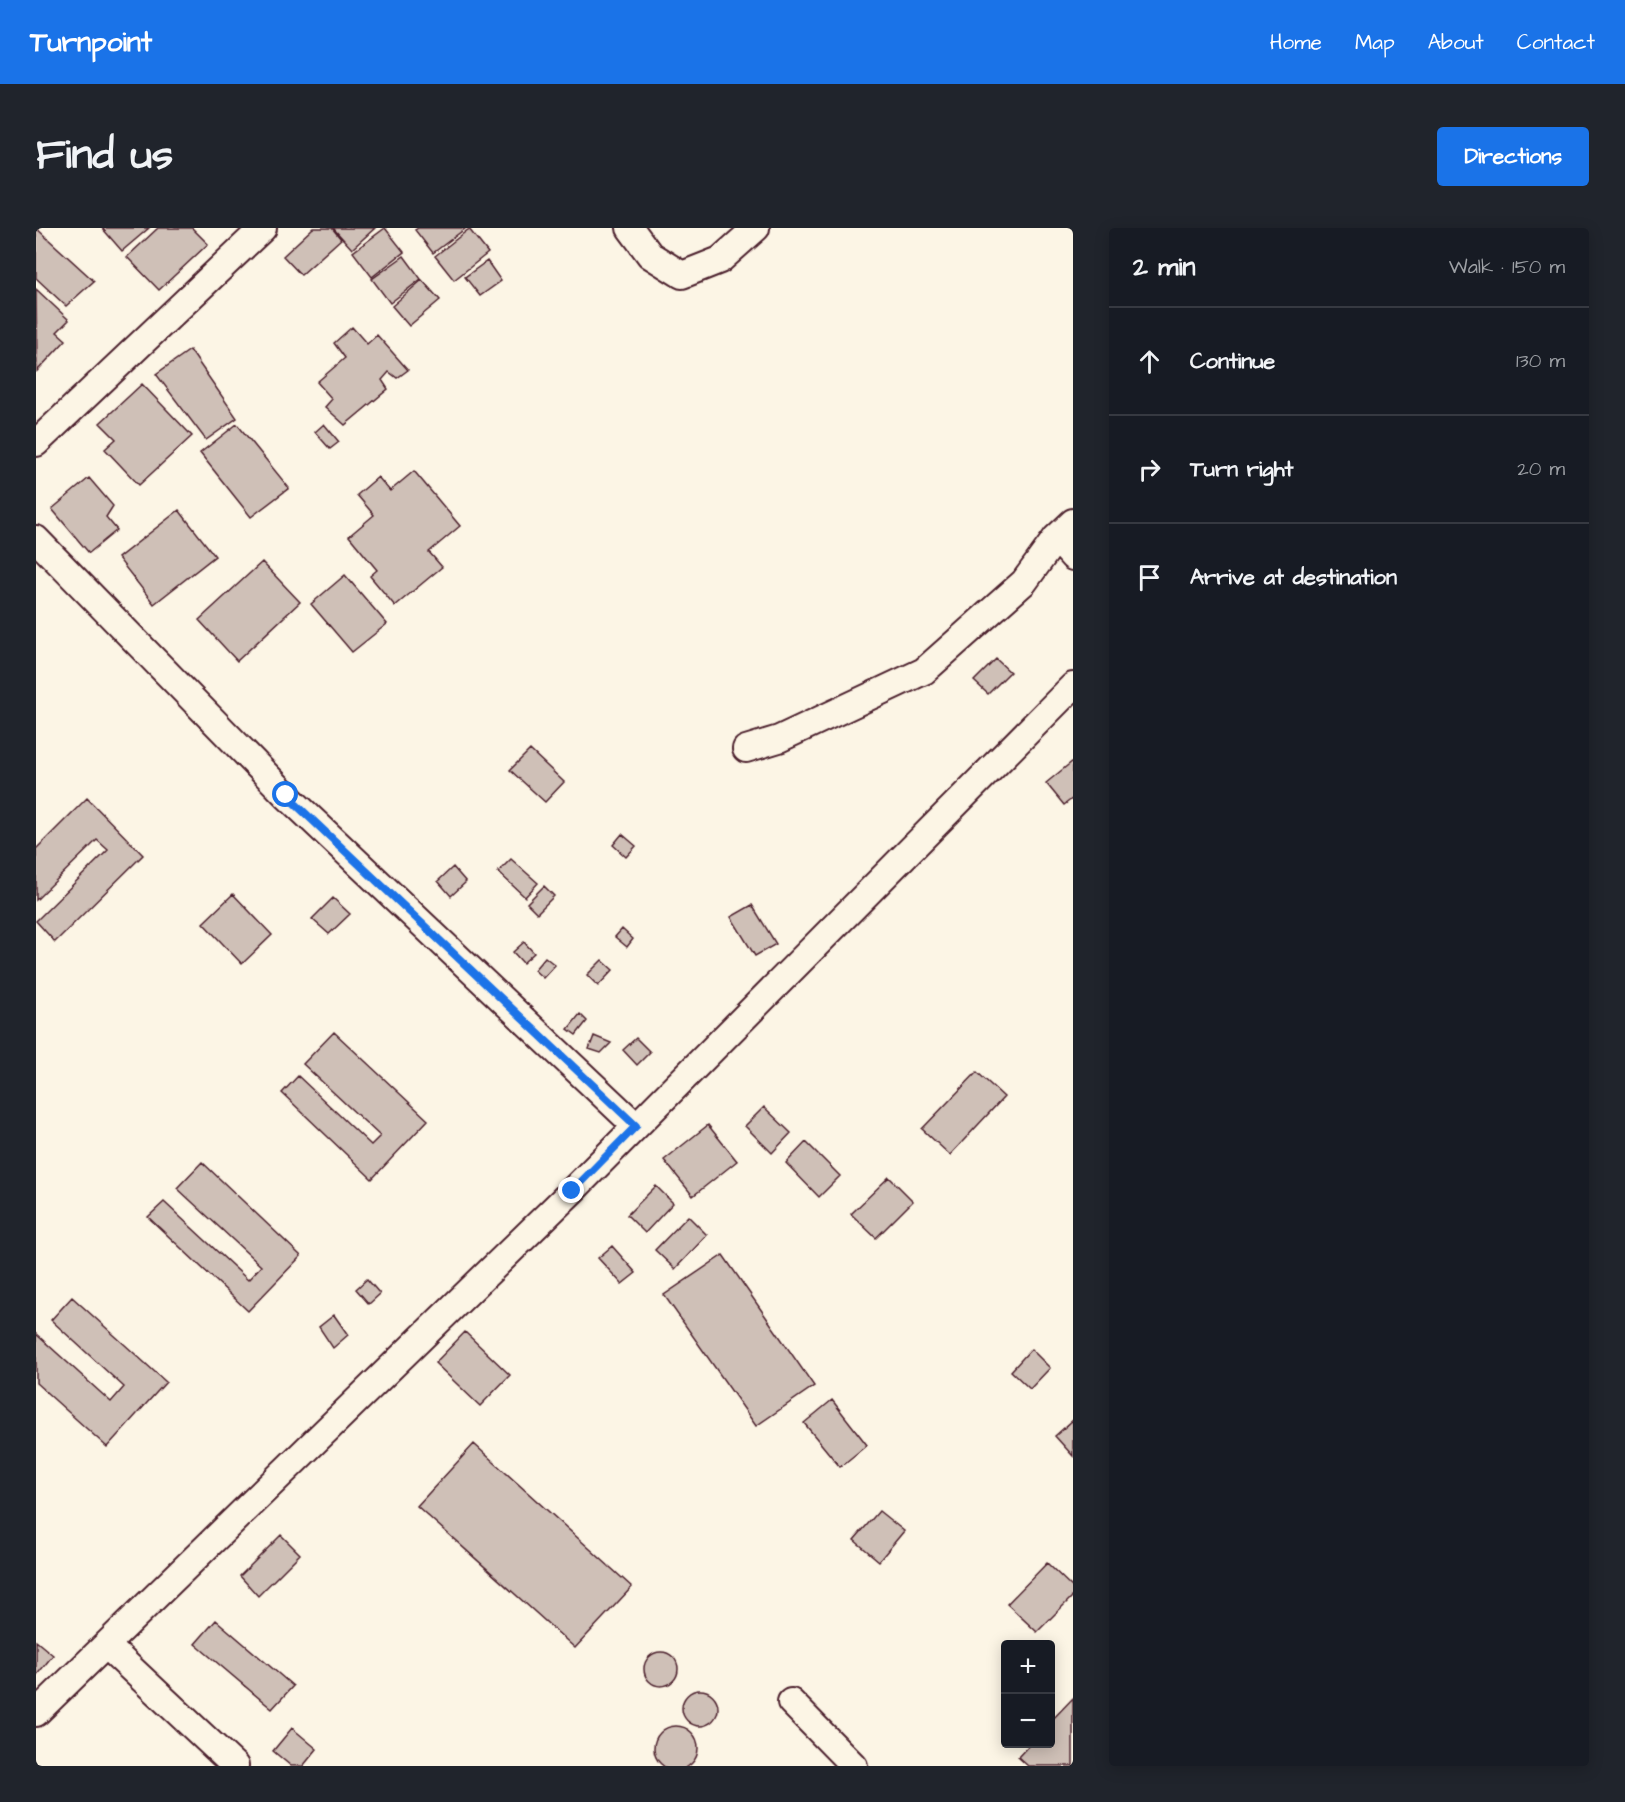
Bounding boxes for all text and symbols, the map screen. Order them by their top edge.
text: Turnpoint [30,23,152,62]
text: Home [1270,28,1322,57]
text: Map [1355,28,1395,57]
text: About [1428,28,1484,57]
text: Contact [1517,28,1595,57]
text: Find us [36,127,173,185]
button: Directions [1437,127,1589,186]
text: 2 min [1133,249,1195,285]
text: Walk · 150 m [1449,253,1565,281]
icon: ahead [1133,345,1166,378]
text: Continue [1190,346,1275,377]
text: 130 m [1516,347,1565,375]
icon: right [1133,453,1166,486]
text: Turn right [1190,454,1293,485]
text: 20 m [1517,455,1565,483]
icon: arrive [1133,561,1166,594]
text: Arrive at destination [1190,562,1397,593]
route start [272,781,298,807]
route end [558,1177,584,1203]
map controls [1001,1640,1055,1748]
button: + [1001,1640,1055,1694]
button: − [1001,1694,1055,1748]

